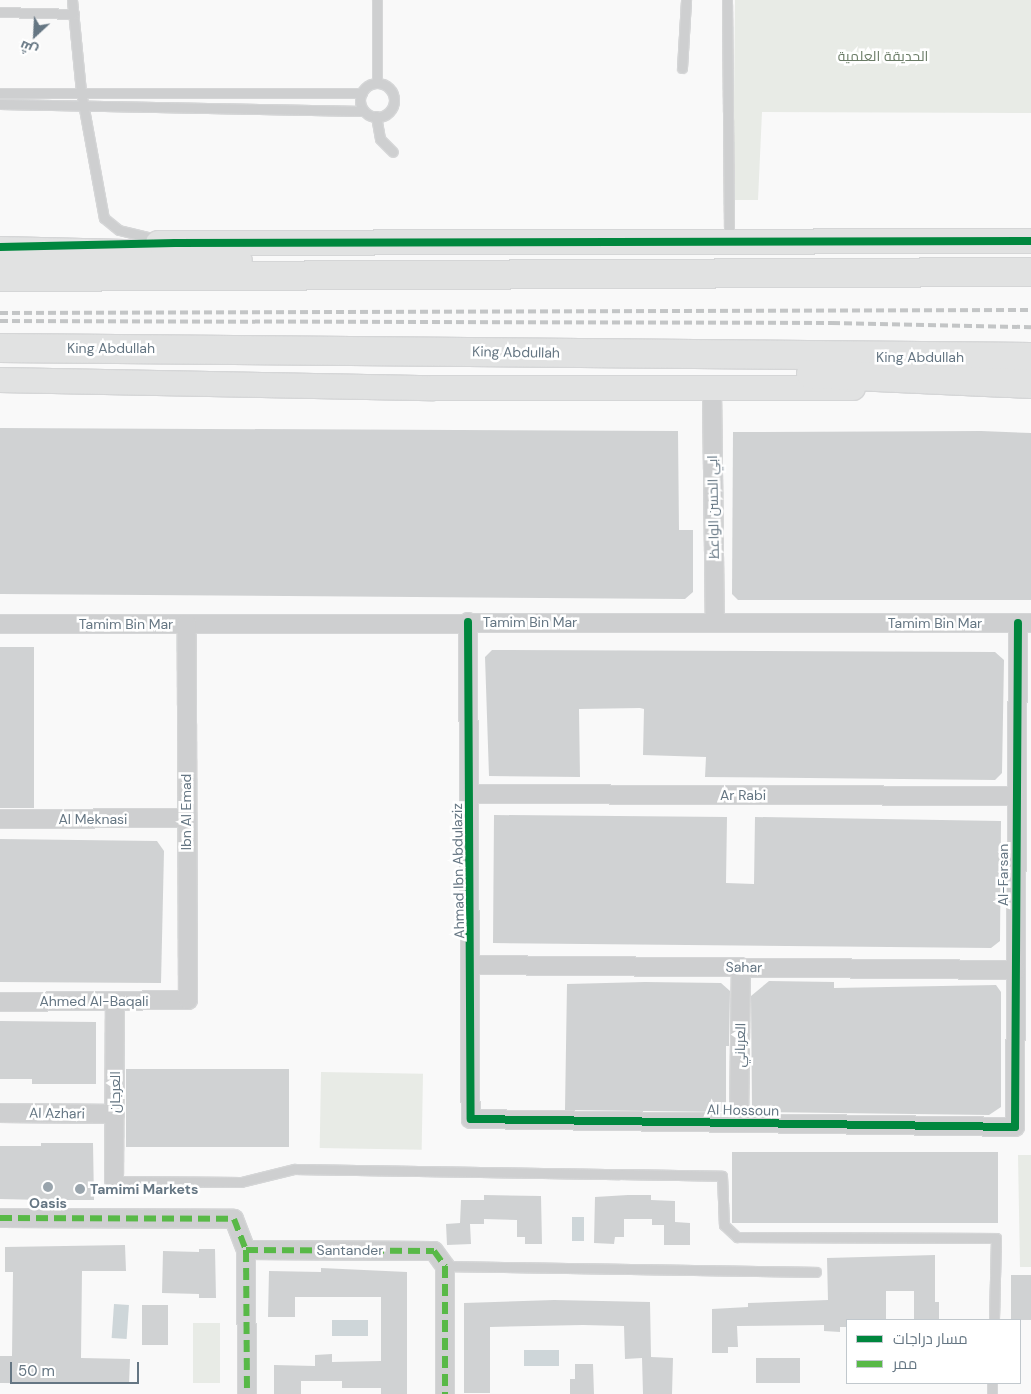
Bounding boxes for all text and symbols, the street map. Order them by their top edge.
north arrow [10,10,60,60]
text: ش [17,37,41,61]
park label: الحديقة العلمية [838,48,928,64]
street label: King Abdullah [67,340,155,356]
street label: King Abdullah [472,343,560,361]
street label: King Abdullah [876,349,964,365]
street label: ابي الحسن الواعظ [704,455,722,559]
street label: Tamim Bin Mar [483,614,577,630]
street label: Tamim Bin Mar [888,615,982,631]
street label: Tamim Bin Mar [79,616,173,632]
street label: Ibn Al Emad [178,774,194,850]
street label: Ar Rabi [720,787,766,803]
street label: Ahmad Ibn Abdulaziz [448,803,468,939]
street label: Al Meknasi [59,811,127,827]
street label: Al-Farsan [995,844,1011,906]
street label: Sahar [726,958,762,976]
street label: Ahmed Al-Baqali [39,993,149,1009]
street label: العرباني [731,1023,749,1067]
street label: العرجان [107,1071,123,1113]
street label: Al Hossoun [707,1101,779,1119]
street label: Al Azhari [29,1104,85,1122]
marker: Oasis [42,1181,54,1193]
place label: Tamimi Markets [90,1181,198,1197]
marker: Tamimi Markets [74,1183,86,1195]
place label: Oasis [29,1195,67,1211]
street label: Santander [317,1242,383,1258]
legend [846,1319,1021,1384]
text: مسار دراجات [893,1329,968,1349]
scale bar [12,1352,141,1384]
text: ممر [893,1354,917,1374]
text: 50 m [18,1361,55,1381]

